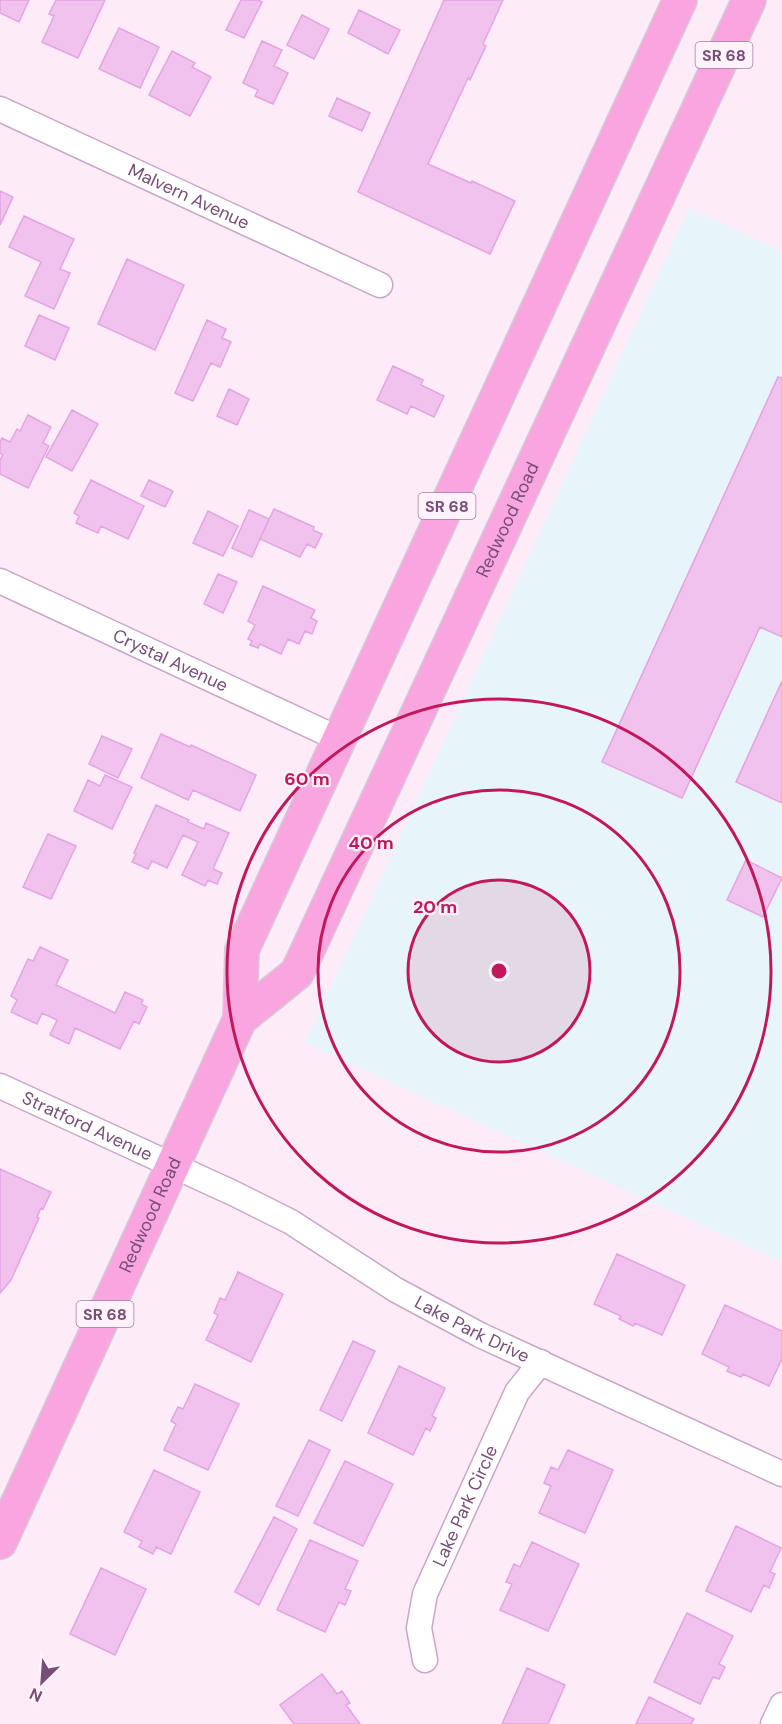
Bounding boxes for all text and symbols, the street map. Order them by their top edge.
road number: SR 68 [696,42,752,68]
street label: Malvern Avenue [124,158,253,235]
street label: Redwood Road [470,458,545,581]
road number: SR 68 [418,493,476,519]
street label: Crystal Avenue [109,623,232,698]
text: 60 m [284,767,330,791]
text: 40 m [348,831,394,855]
text: 20 m [413,895,457,919]
centre of rings [489,961,509,981]
street label: Stratford Avenue [18,1086,156,1166]
street label: Redwood Road [113,1153,187,1276]
street label: Lake Park Drive [410,1290,533,1368]
road number: SR 68 [76,1301,134,1327]
street label: Lake Park Circle [427,1441,503,1570]
north arrow [12,1652,72,1712]
text: N [26,1683,46,1707]

